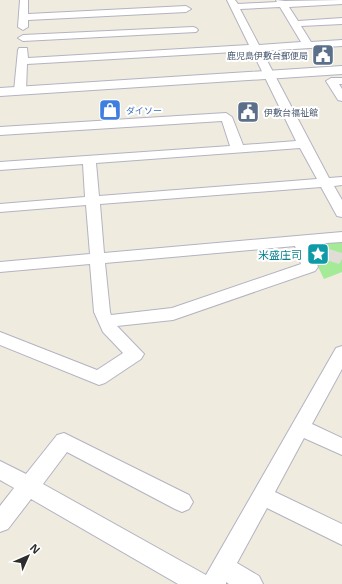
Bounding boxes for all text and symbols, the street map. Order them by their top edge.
public building icon: 鹿児島伊敷台郵便局 [310,42,336,68]
place label: 鹿児島伊敷台郵便局 [227,49,308,62]
shop icon: ダイソー [97,97,123,123]
public building icon: 伊敷台福祉館 [235,99,261,125]
place label: ダイソー [126,104,162,117]
place label: 伊敷台福祉館 [263,106,318,119]
place icon: 米盛庄司 [305,241,331,267]
place label: 米盛庄司 [258,247,302,262]
north arrow [8,536,48,576]
text: N [27,540,44,557]

